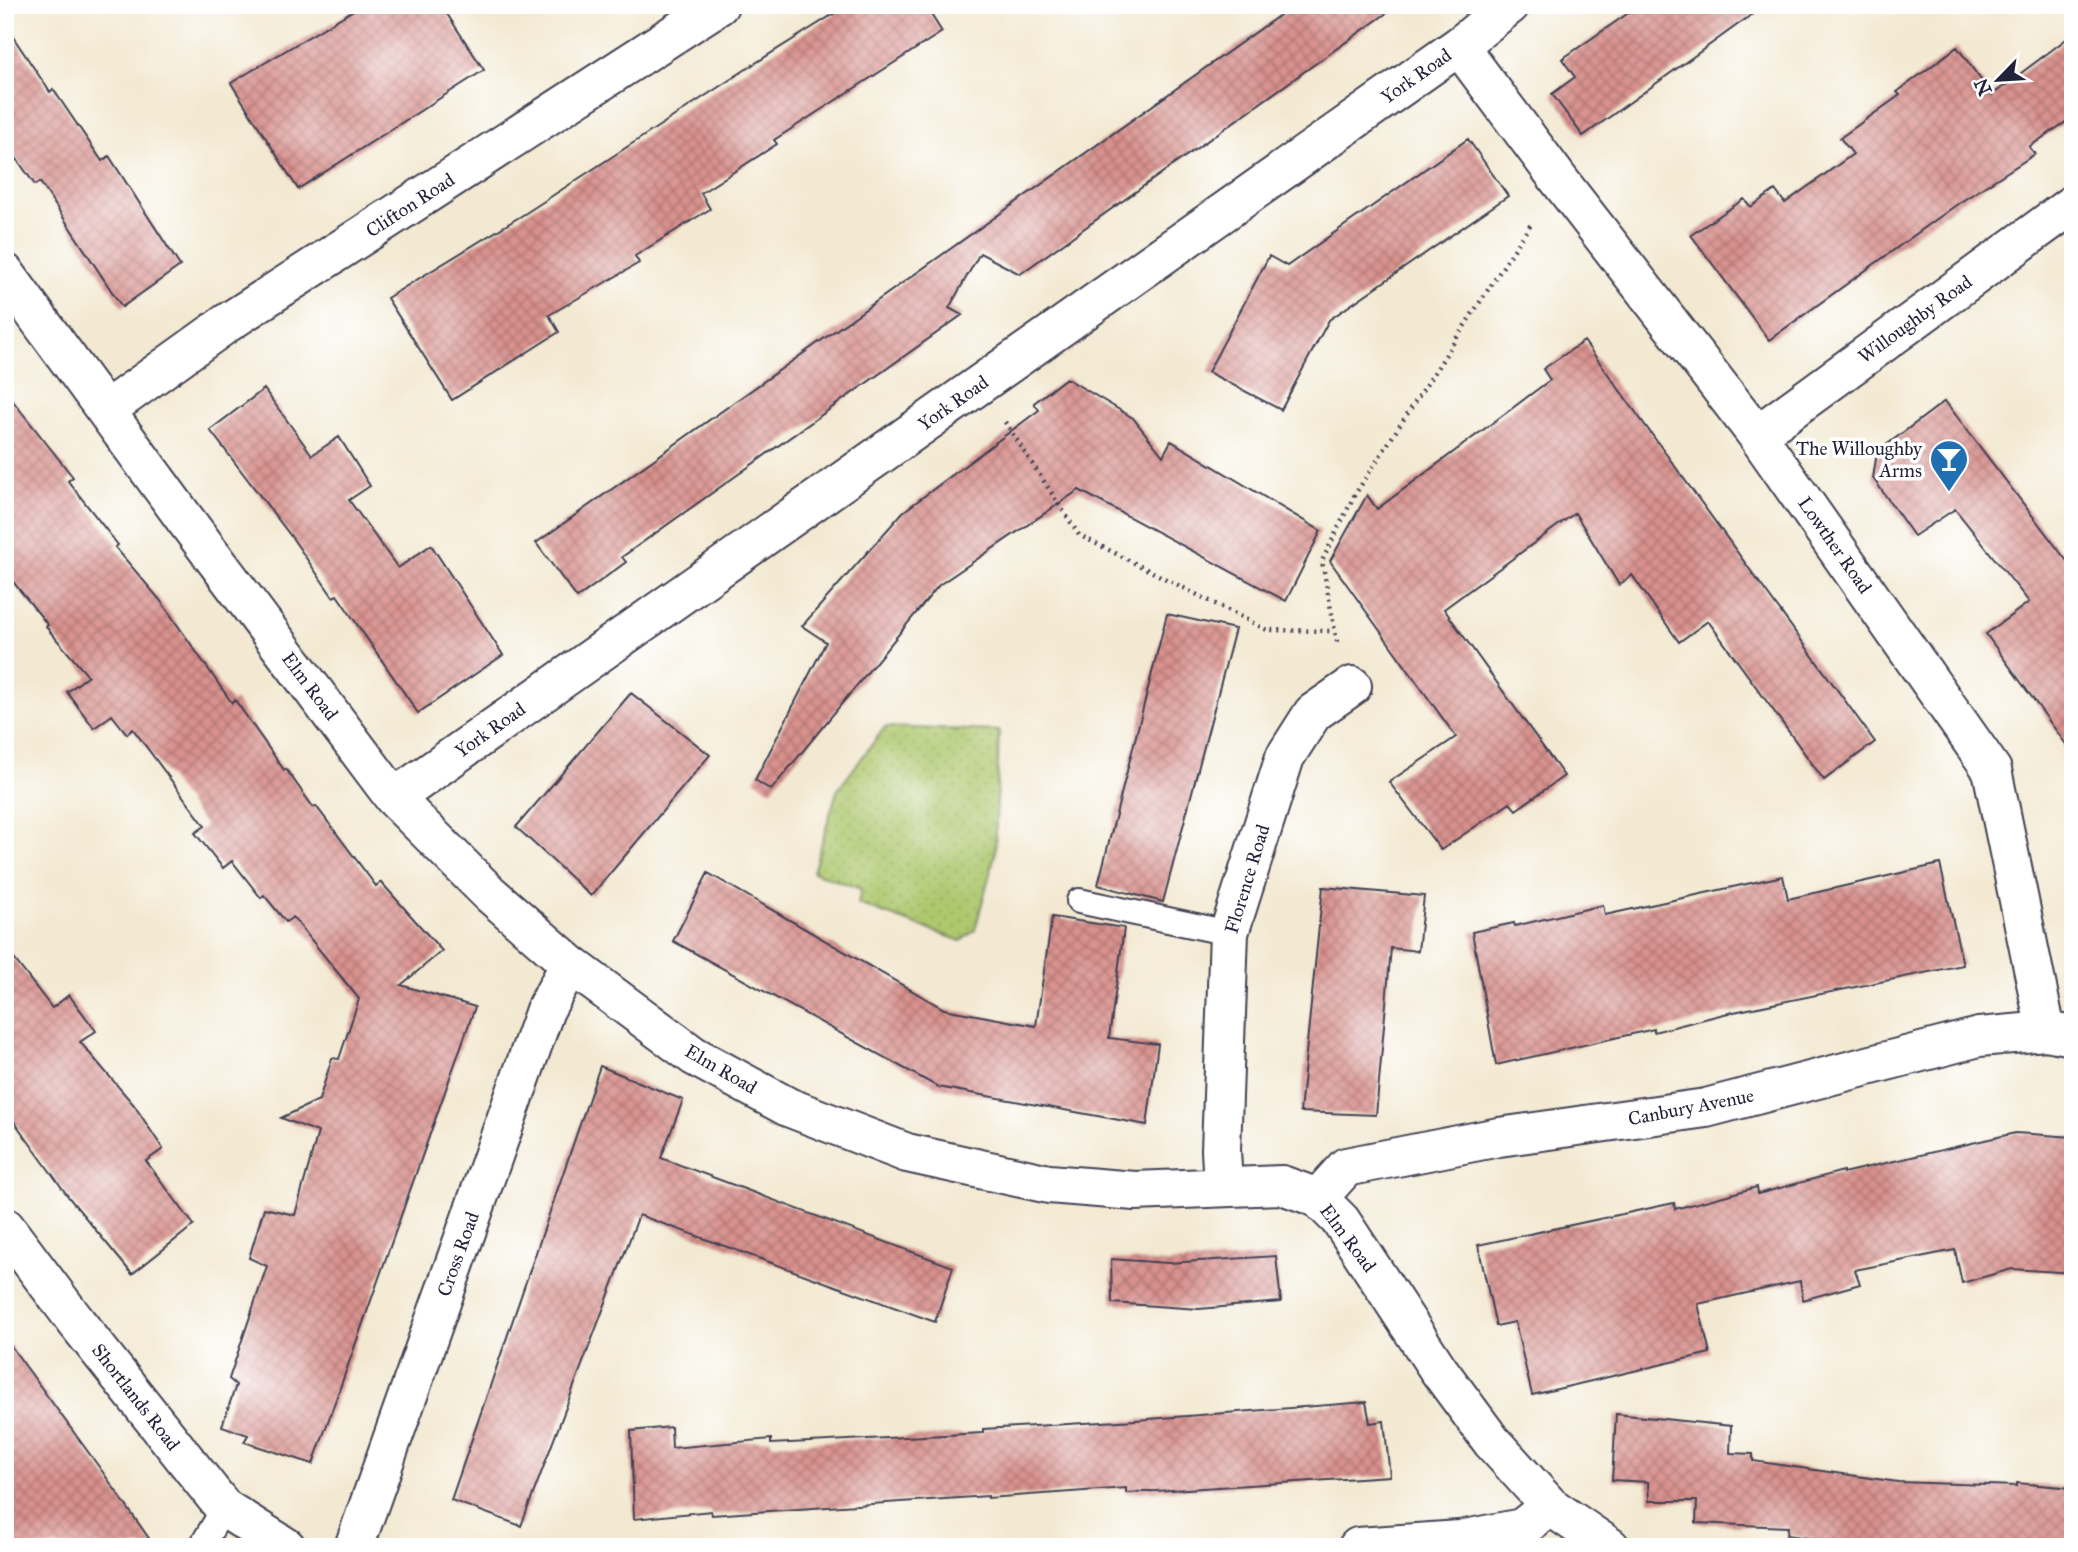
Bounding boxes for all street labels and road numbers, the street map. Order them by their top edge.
street label: York Road [1376,43,1456,109]
street label: Clifton Road [361,168,459,242]
street label: Willoughby Road [1854,270,1977,369]
street label: York Road [913,370,993,436]
street label: Lowther Road [1793,492,1877,598]
street label: Elm Road [277,647,343,725]
street label: York Road [450,697,530,763]
street label: Florence Road [1220,821,1275,936]
street label: Elm Road [681,1039,761,1099]
street label: Canbury Avenue [1626,1084,1756,1130]
street label: Elm Road [1315,1199,1381,1277]
street label: Cross Road [432,1208,484,1299]
street label: Shortlands Road [87,1339,185,1455]

